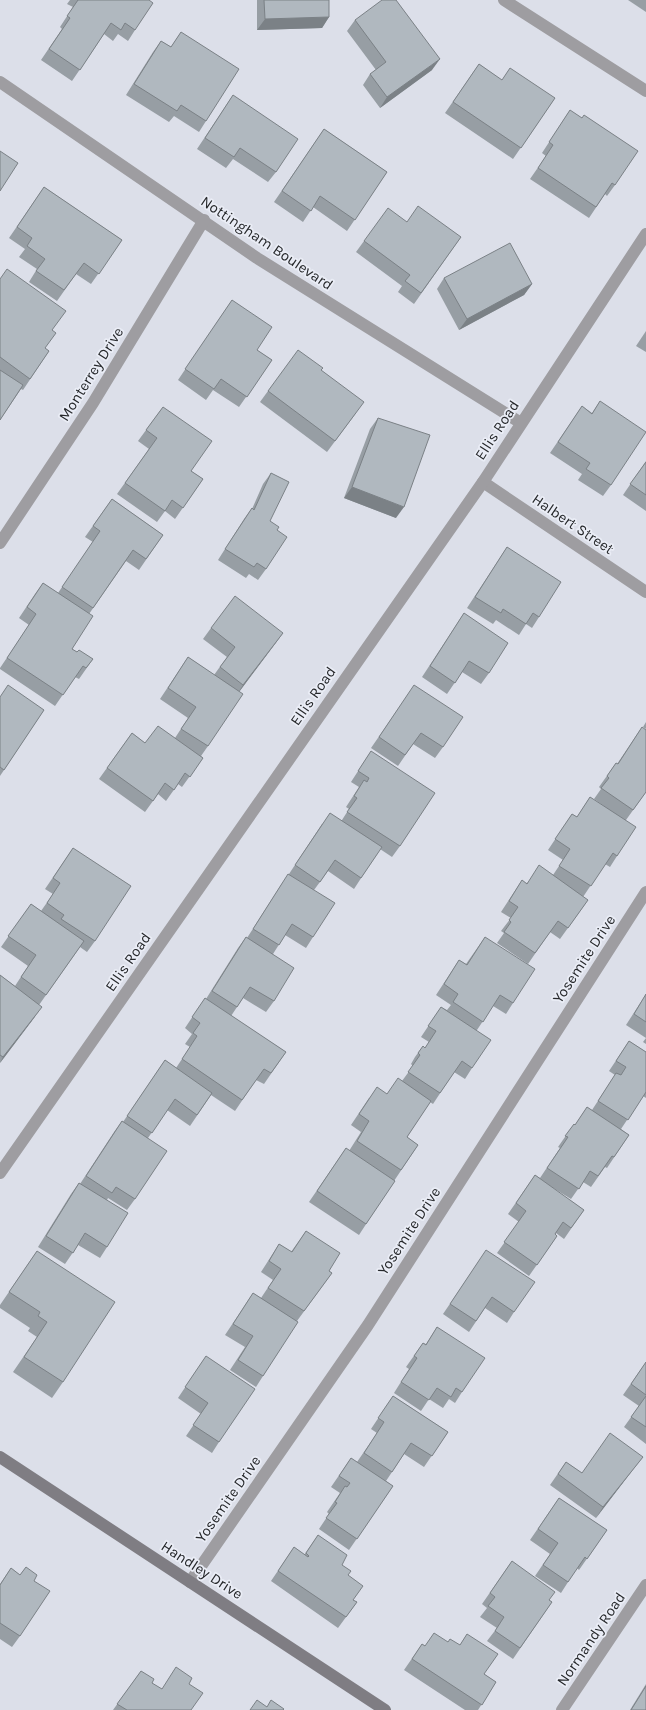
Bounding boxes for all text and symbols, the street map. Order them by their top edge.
street label: Nottingham Boulevard [198,192,336,294]
street label: Monterrey Drive [55,324,127,424]
street label: Ellis Road [471,397,523,463]
street label: Halbert Street [529,490,618,558]
street label: Ellis Road [286,663,340,729]
street label: Yosemite Drive [549,912,619,1006]
street label: Ellis Road [101,929,155,995]
street label: Yosemite Drive [374,1184,444,1278]
street label: Yosemite Drive [192,1452,264,1546]
street label: Handley Drive [158,1537,246,1603]
street label: Normandy Road [553,1589,629,1689]

